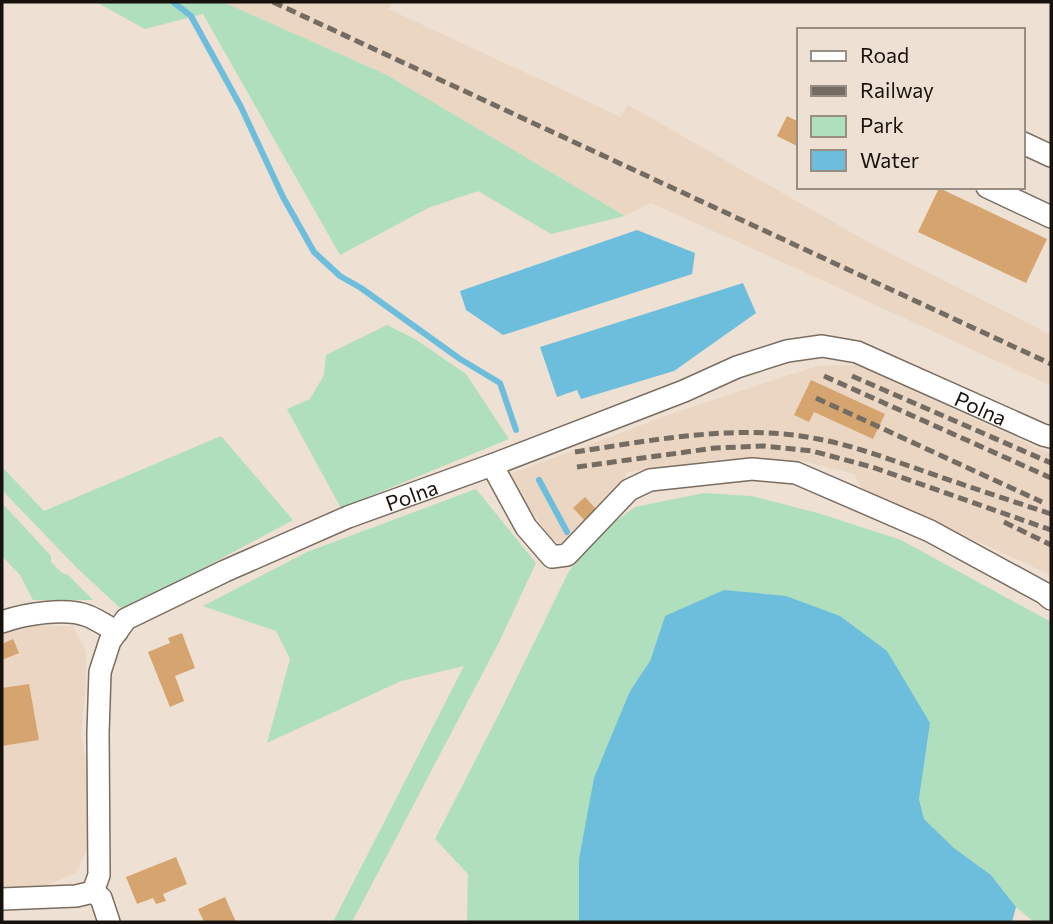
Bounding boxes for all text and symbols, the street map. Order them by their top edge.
legend [797,28,1025,189]
text: Road [860,42,909,67]
text: Railway [860,77,934,102]
text: Park [860,112,904,137]
text: Water [860,147,919,172]
street label: Polna [951,385,1011,430]
street label: Polna [382,473,441,515]

